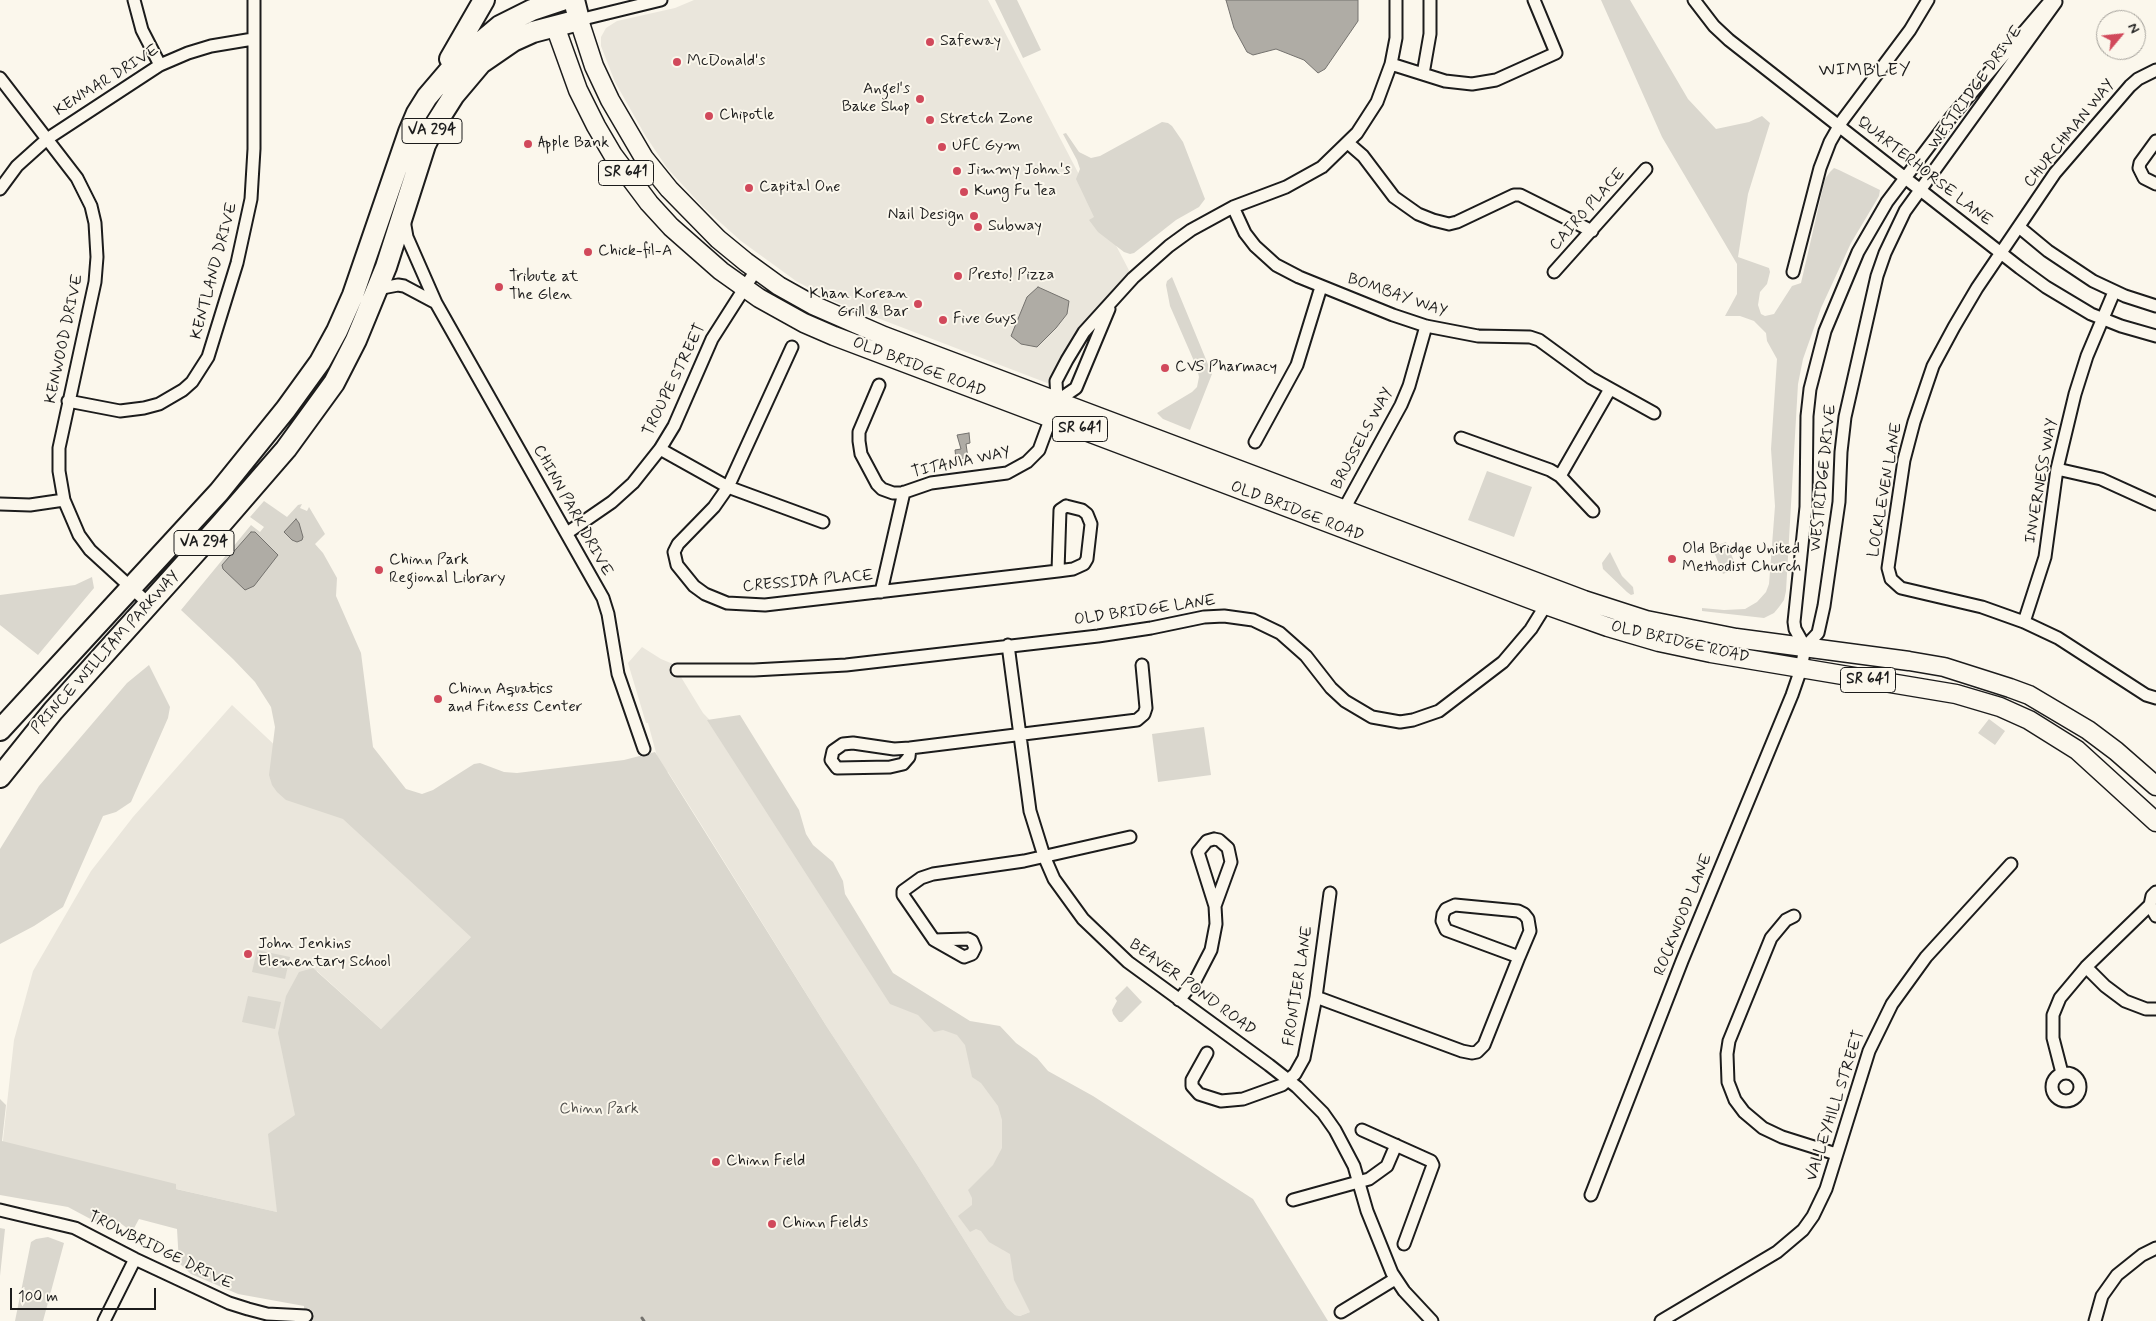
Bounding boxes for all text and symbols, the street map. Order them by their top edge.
north arrow [2096,10,2146,60]
text: N [2123,20,2143,37]
street label: WESTRIDGE DRIVE [1925,22,2027,154]
place label: Safeway [940,32,1001,52]
marker: Safeway [924,36,936,48]
street label: KENMAR DRIVE [51,41,163,121]
place label: McDonald's [687,52,766,72]
marker: McDonald's [671,56,683,68]
district label: WIMBLEY [1816,60,1914,82]
street label: CHURCHMAN WAY [2020,76,2120,192]
place label: Angel's Bake Shop [842,80,910,118]
marker: Angel's Bake Shop [914,93,926,105]
place label: Chipotle [719,106,775,126]
marker: Chipotle [703,110,715,122]
place label: Stretch Zone [940,110,1033,130]
street label: QUARTERHORSE LANE [1852,113,1996,231]
marker: Stretch Zone [924,114,936,126]
road number: VA 294 [402,118,462,144]
place label: Apple Bank [538,134,609,154]
place label: UFC Gym [952,137,1021,157]
marker: Apple Bank [522,138,534,150]
marker: UFC Gym [936,141,948,153]
road number: SR 641 [598,160,654,186]
place label: Jimmy John's [967,161,1070,181]
marker: Jimmy John's [951,165,963,177]
street label: CAIRO PLACE [1546,165,1630,255]
place label: Capital One [759,178,841,198]
marker: Capital One [743,182,755,194]
place label: Kung Fu Tea [974,182,1056,202]
marker: Kung Fu Tea [958,186,970,198]
street label: KENTLAND DRIVE [187,200,243,342]
place label: Nail Design [888,206,964,226]
marker: Nail Design [968,210,980,222]
place label: Subway [988,217,1042,237]
marker: Subway [972,221,984,233]
place label: Chick-fil-A [598,242,672,262]
marker: Chick-fil-A [582,246,594,258]
place label: Presto! Pizza [968,266,1054,286]
place label: Tribute at The Glen [509,268,578,306]
marker: Presto! Pizza [952,270,964,282]
street label: BOMBAY WAY [1345,270,1449,322]
street label: KENWOOD DRIVE [42,272,88,406]
marker: Tribute at The Glen [493,281,505,293]
place label: Khan Korean Grill & Bar [809,285,908,323]
marker: Khan Korean Grill & Bar [912,298,924,310]
place label: Five Guys [953,310,1017,330]
marker: Five Guys [937,314,949,326]
street label: TROUPE STREET [639,321,711,439]
street label: OLD BRIDGE ROAD [850,334,988,402]
place label: CVS Pharmacy [1175,358,1277,378]
marker: CVS Pharmacy [1159,362,1171,374]
street label: BRUSSELS WAY [1328,385,1398,493]
street label: WESTRIDGE DRIVE [1807,403,1841,553]
road number: SR 641 [1052,416,1108,442]
street label: INVERNESS WAY [2022,417,2062,545]
street label: LOCKLEVEN LANE [1865,421,1907,559]
street label: CHINN PARK DRIVE [528,442,616,580]
street label: TITANIA WAY [910,443,1012,483]
street label: OLD BRIDGE ROAD [1228,478,1366,546]
road number: VA 294 [174,530,234,556]
place label: Old Bridge United Methodist Church [1682,540,1801,578]
place label: Chinn Park Regional Library [389,551,505,589]
marker: Old Bridge United Methodist Church [1666,553,1678,565]
marker: Chinn Park Regional Library [373,564,385,576]
street label: PRINCE WILLIAM PARKWAY [28,567,184,739]
street label: CRESSIDA PLACE [742,567,874,597]
street label: OLD BRIDGE LANE [1073,592,1217,630]
street label: OLD BRIDGE ROAD [1609,618,1751,668]
road number: SR 641 [1840,668,1896,692]
place label: Chinn Aquatics and Fitness Center [448,680,583,718]
marker: Chinn Aquatics and Fitness Center [432,693,444,705]
street label: ROCKWOOD LANE [1651,851,1717,979]
street label: FRONTIER LANE [1280,924,1318,1048]
place label: John Jenkins Elementary School [258,935,391,973]
street label: BEAVER POND ROAD [1125,935,1259,1041]
marker: John Jenkins Elementary School [242,948,254,960]
street label: VALLEYHILL STREET [1803,1028,1869,1184]
park label: Chinn Park [559,1100,639,1120]
place label: Chinn Field [726,1152,805,1172]
marker: Chinn Field [710,1156,722,1168]
street label: TROWBRIDGE DRIVE [85,1208,235,1294]
place label: Chinn Fields [782,1214,868,1234]
marker: Chinn Fields [766,1218,778,1230]
scale bar [12,1278,159,1310]
text: 100 m [18,1287,58,1307]

